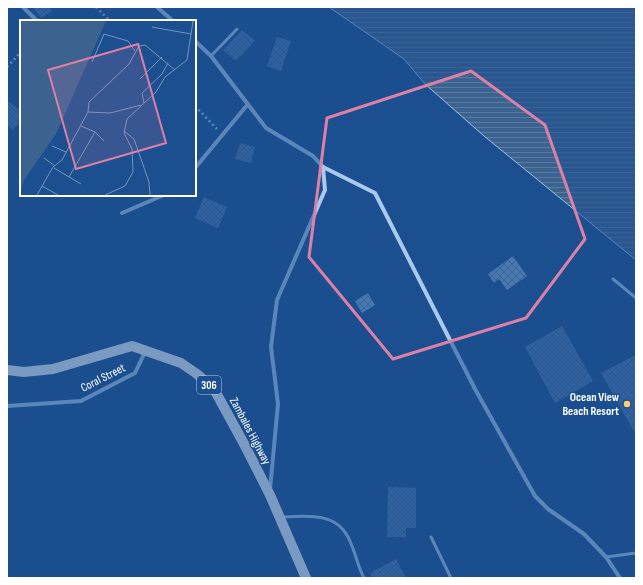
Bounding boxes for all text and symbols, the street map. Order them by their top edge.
inset map [20,20,196,196]
street label: Coral Street [78,360,128,396]
road number: 306 [197,376,221,394]
place label: Ocean View Beach Resort [562,390,620,419]
street label: Zambales Highway [226,395,274,468]
marker: Ocean View Beach Resort [622,399,632,409]

